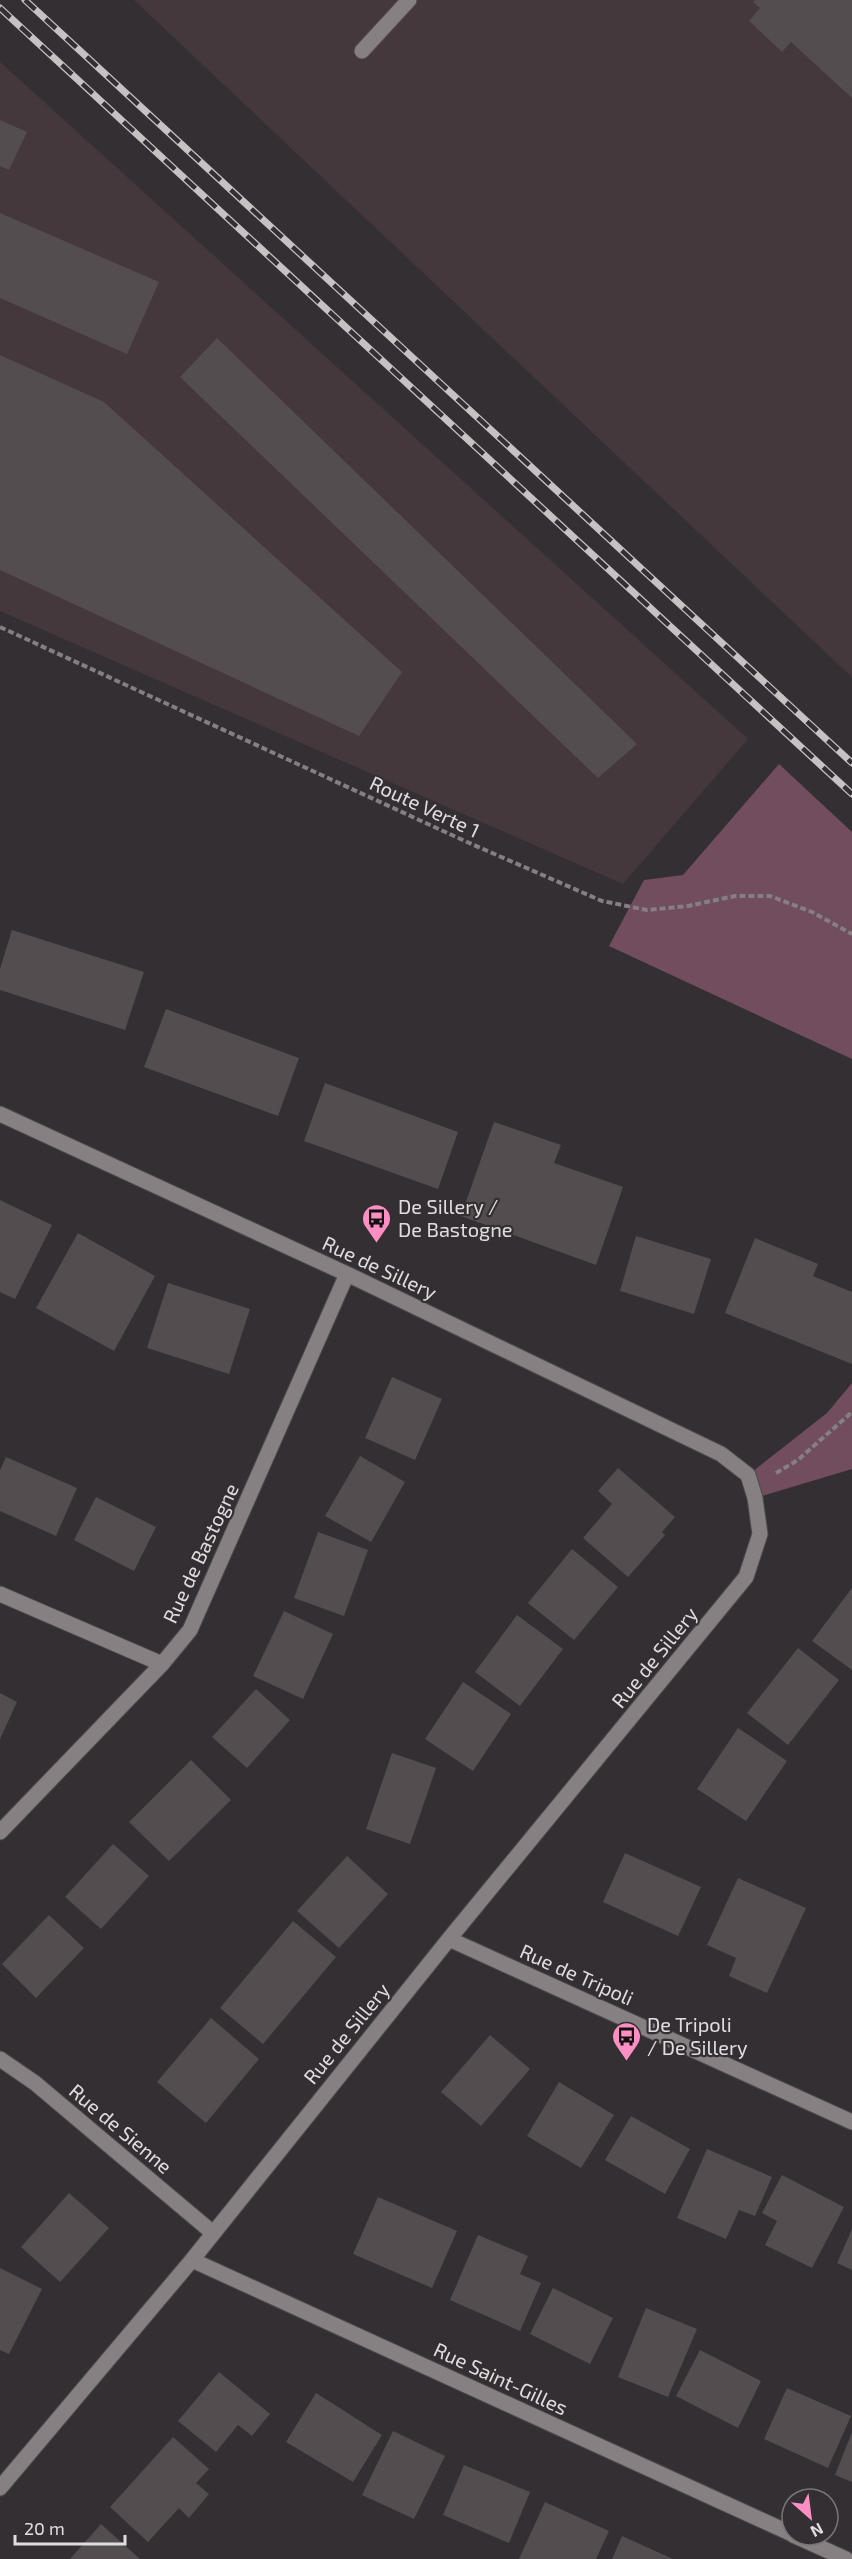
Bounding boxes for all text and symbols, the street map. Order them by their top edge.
street label: Route Verte 1 [366,770,484,842]
place label: De Sillery / De Bastogne [398,1194,513,1241]
bus stop icon: De Sillery / De Bastogne [361,1202,393,1244]
street label: Rue de Sillery [319,1230,441,1304]
street label: Rue de Bastogne [157,1479,243,1627]
street label: Rue de Sillery [606,1601,702,1712]
street label: Rue de Tripoli [516,1938,638,2010]
street label: Rue de Sillery [298,1977,394,2088]
place label: De Tripoli / De Sillery [647,2012,748,2059]
bus stop icon: De Tripoli / De Sillery [610,2020,642,2062]
street label: Rue de Sienne [65,2078,177,2178]
street label: Rue Saint-Gilles [430,2337,572,2419]
north arrow [780,2487,840,2547]
scale bar [15,2508,124,2546]
text: 20 m [24,2517,65,2539]
text: N [808,2520,827,2542]

